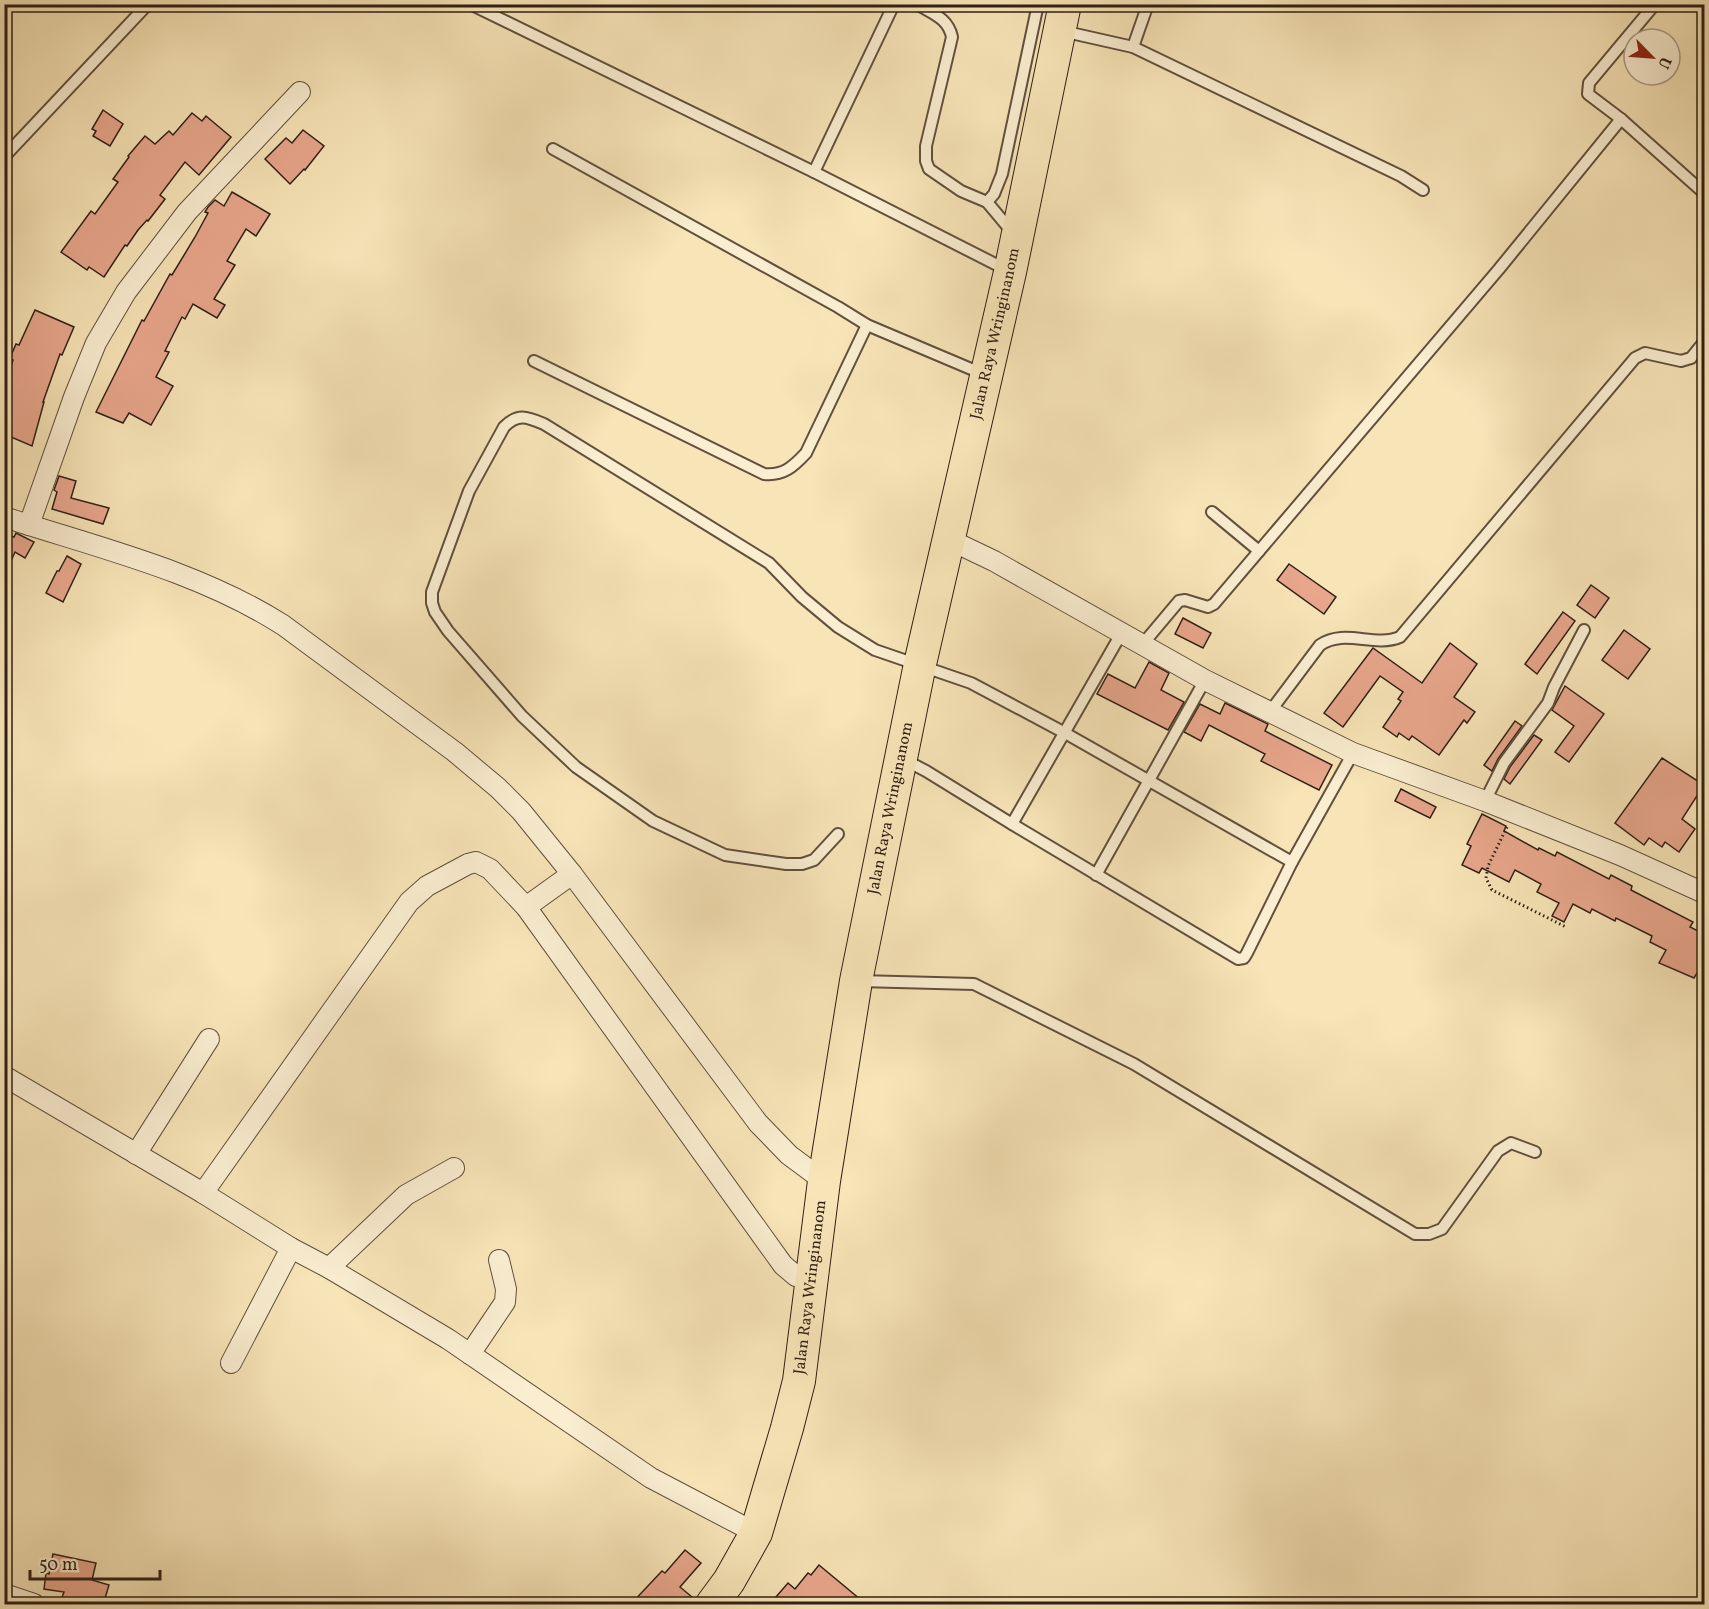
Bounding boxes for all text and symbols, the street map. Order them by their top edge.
north arrow [1622,27,1682,87]
text: U [1651,53,1676,72]
street label: Jalan Raya Wringinanom [965,246,1026,422]
street label: Jalan Raya Wringinanom [863,720,919,897]
street label: Jalan Raya Wringinanom [789,1199,833,1376]
scale bar [30,1543,160,1581]
text: 50 m [39,1553,78,1578]

